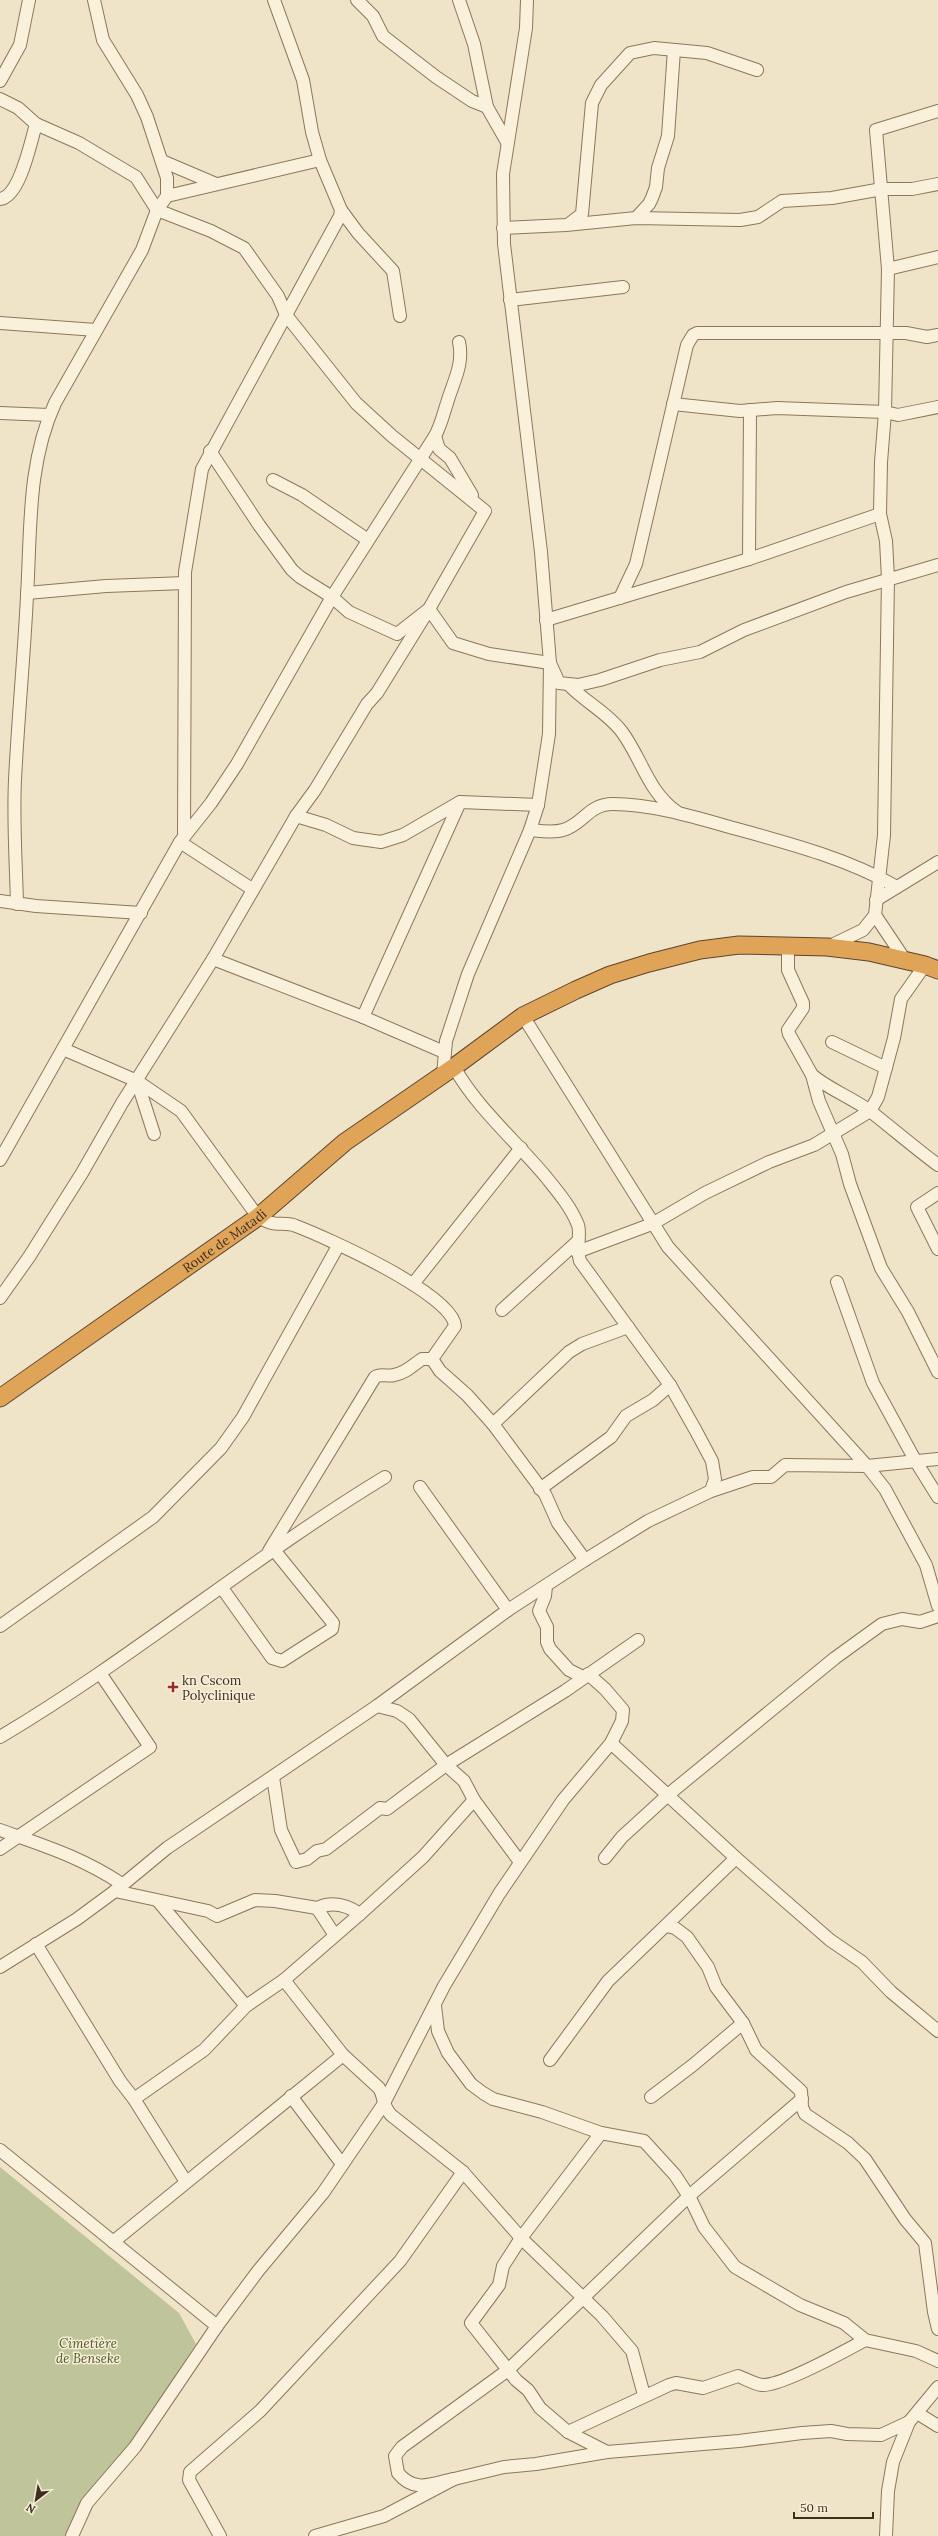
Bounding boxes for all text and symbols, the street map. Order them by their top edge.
street label: Route de Matadi [179,1205,270,1276]
place label: kn Cscom Polyclinique [182,1672,256,1704]
marker: kn Cscom Polyclinique [167,1681,179,1693]
park label: Cimetière de Benseke [56,2335,120,2367]
north arrow [16,2480,56,2520]
scale bar [794,2494,873,2520]
text: N [23,2500,38,2517]
text: 50 m [800,2500,828,2515]

